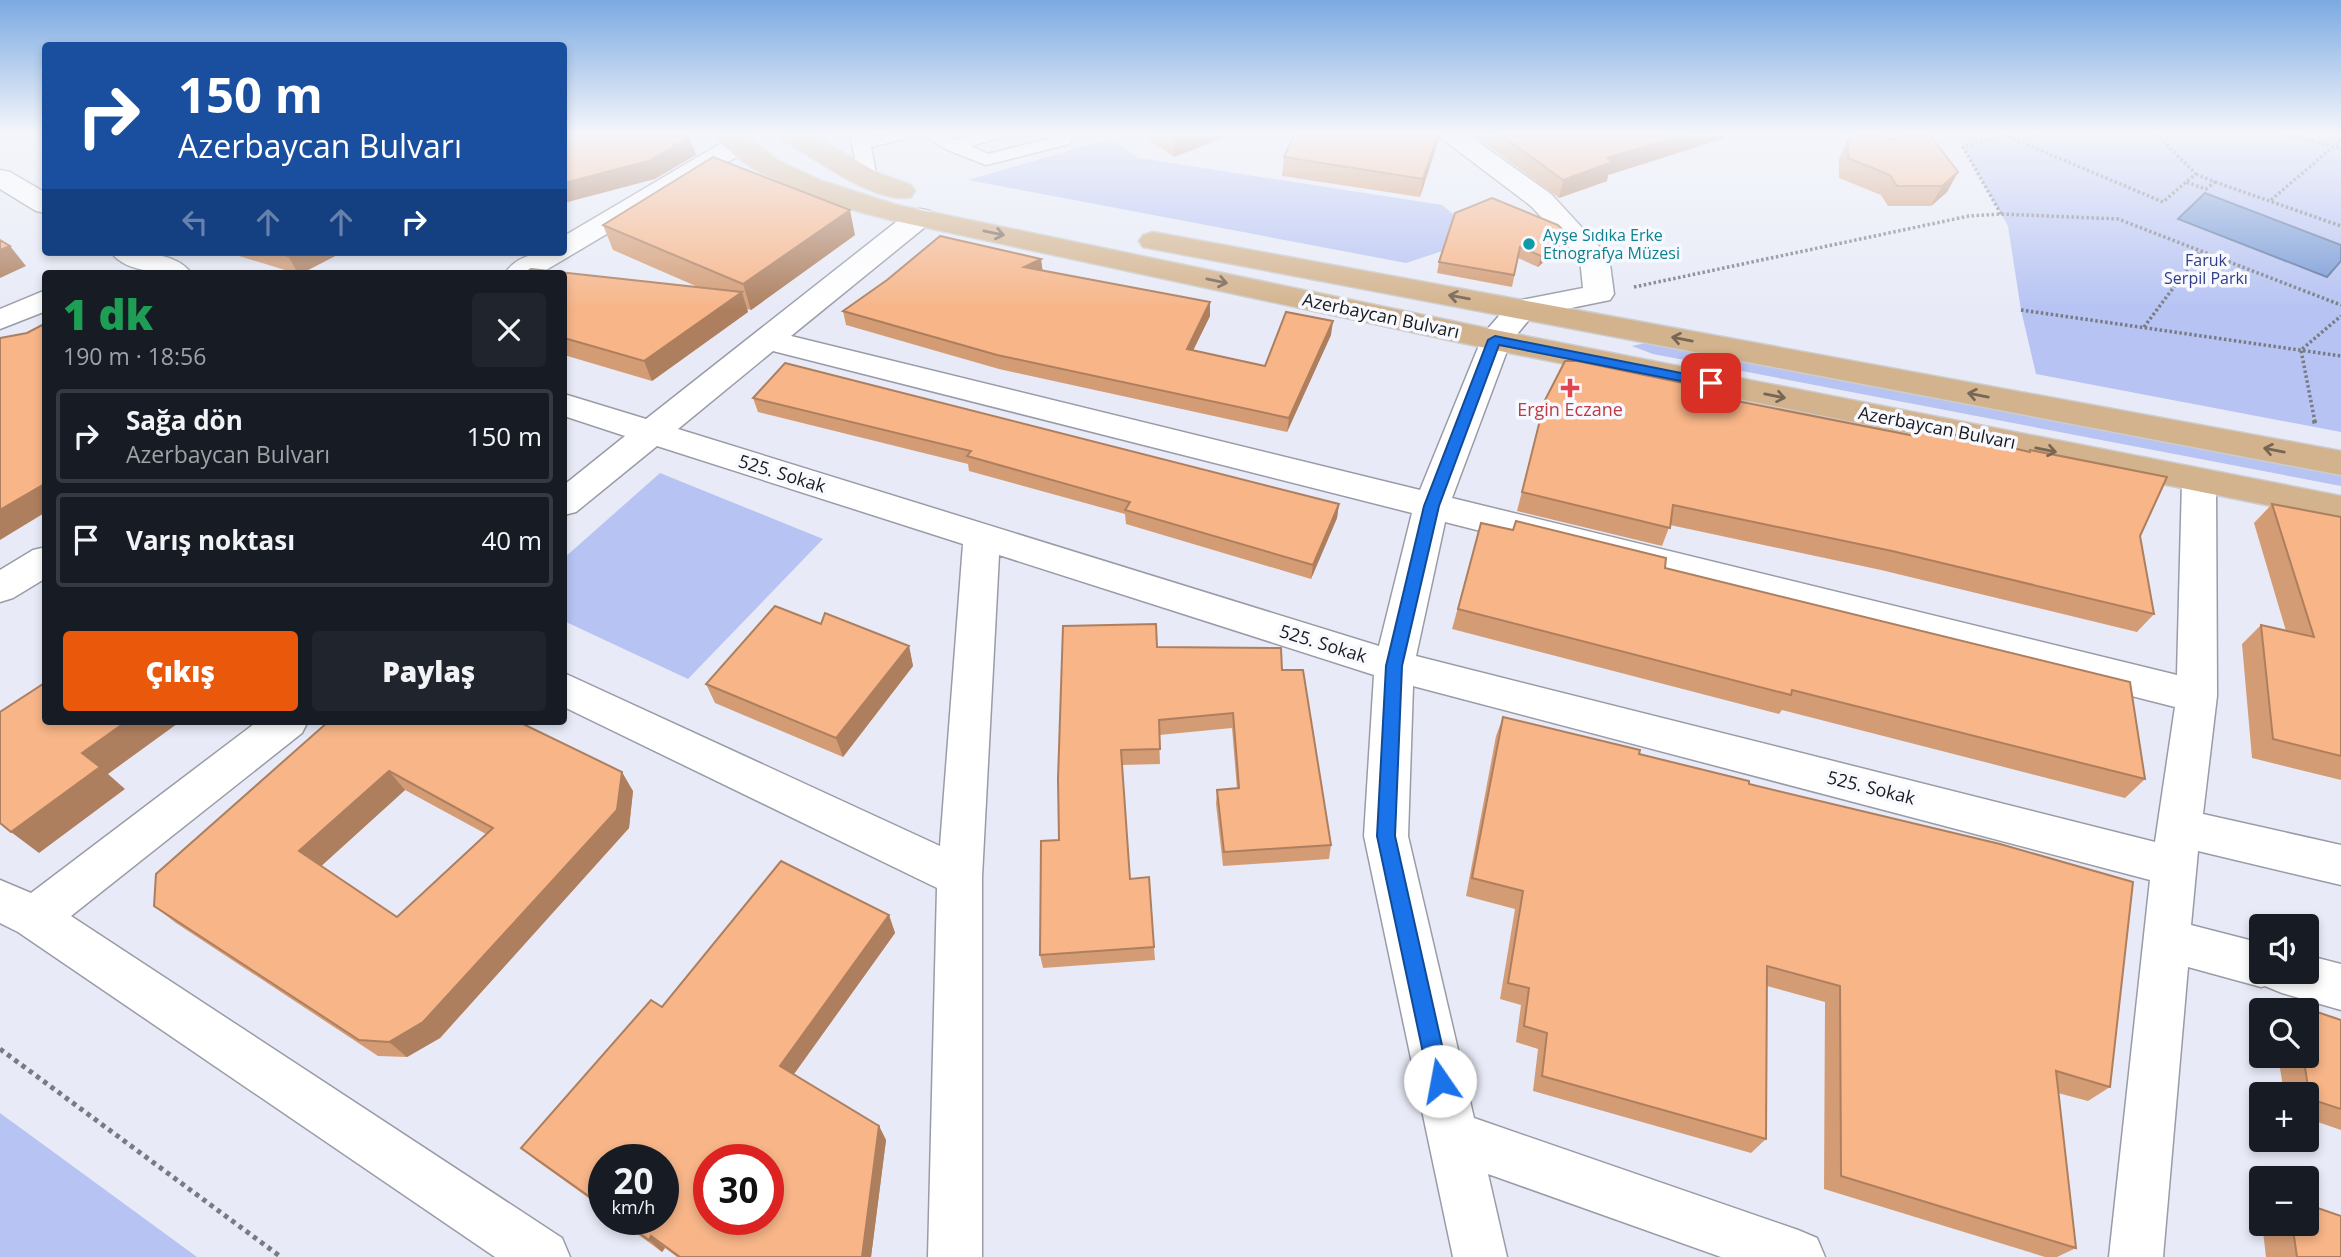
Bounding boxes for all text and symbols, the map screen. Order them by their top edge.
text: 150 m [178,61,323,127]
icon: right [63,70,154,161]
text: Azerbaycan Bulvarı [178,124,462,167]
icon: left [176,203,214,241]
icon: ahead [249,203,287,241]
icon: ahead [322,203,360,241]
icon: right [395,203,433,241]
place label: Ayşe Sıdıka Erke Etnografya Müzesi [1543,224,1680,264]
one-way arrow [982,227,1005,240]
marker: Ayşe Sıdıka Erke Etnografya Müzesi [1521,236,1537,252]
park label: Faruk Serpil Parkı [2164,249,2248,289]
one-way arrow [1205,274,1228,288]
text: 1 dk [63,285,153,342]
street label: Azerbaycan Bulvarı [1301,287,1462,343]
one-way arrow [1448,290,1471,304]
button: close [472,293,546,367]
one-way arrow [1671,332,1694,345]
text: 190 m · 18:56 [63,340,206,372]
pin [1681,353,1741,413]
icon: arrive [1692,364,1730,402]
marker: Ergin Eczane [1562,380,1578,396]
one-way arrow [1967,387,1990,401]
one-way arrow [1763,390,1786,403]
place label: Ergin Eczane [1517,397,1623,421]
street label: Azerbaycan Bulvarı [1856,400,2018,454]
text: Sağa dön [126,402,243,438]
icon: right [67,417,105,455]
text: 150 m [467,418,542,454]
text: Azerbaycan Bulvarı [126,438,330,470]
one-way arrow [2263,443,2286,456]
one-way arrow [2034,444,2057,457]
street label: 525. Sokak [736,448,829,498]
icon: arrive [67,521,105,559]
text: Varış noktası [126,522,295,558]
text: 40 m [481,522,542,558]
street label: 525. Sokak [1277,618,1370,668]
button: Çıkış [63,631,298,711]
button: Paylaş [312,631,546,711]
street label: 525. Sokak [1825,765,1918,810]
map controls [2249,914,2319,1236]
button: sound [2249,914,2319,984]
button: search [2249,998,2319,1068]
position arrow [1403,1044,1477,1118]
button: + [2249,1082,2319,1152]
speed limit sign: 30 [693,1144,784,1235]
text: 20 [613,1157,654,1204]
button: − [2249,1166,2319,1236]
text: km/h [612,1195,655,1219]

